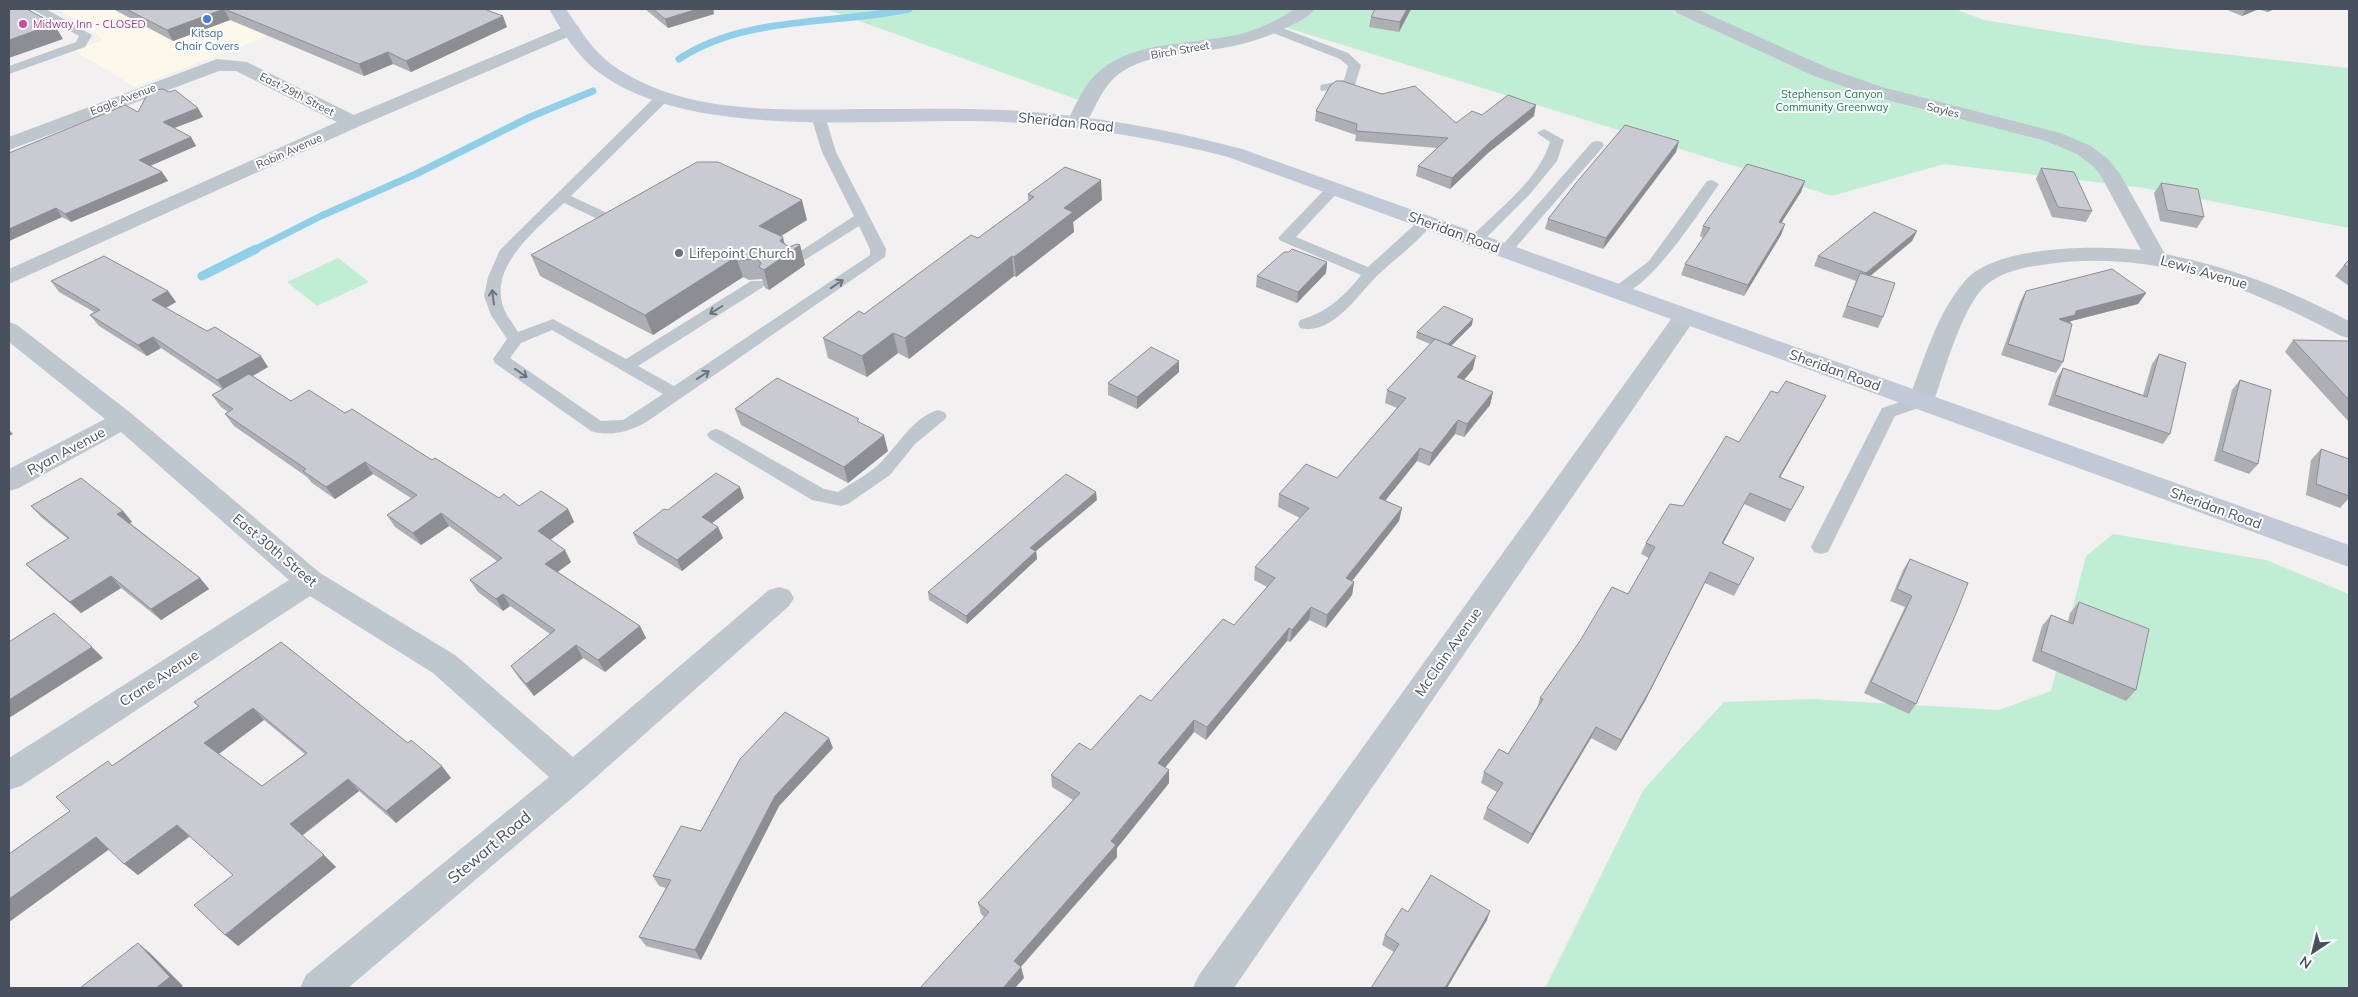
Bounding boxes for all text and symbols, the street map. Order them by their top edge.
marker: Kitsap Chair Covers [201,13,213,25]
place label: Midway Inn - CLOSED [33,17,146,31]
marker: Midway Inn - CLOSED [17,18,29,30]
place label: Kitsap Chair Covers [175,26,239,53]
street label: Birch Street [1150,38,1211,62]
street label: East 29th Street [257,69,337,119]
street label: Eagle Avenue [88,80,158,118]
park label: Stephenson Canyon Community Greenway [1776,87,1889,114]
street label: Sayles [1925,99,1961,121]
street label: Sheridan Road [1017,108,1115,136]
street label: Robin Avenue [254,130,324,172]
street label: Sheridan Road [1406,207,1502,257]
place label: Lifepoint Church [689,244,795,262]
marker: Lifepoint Church [673,247,685,259]
street label: Lewis Avenue [2158,251,2250,293]
one-way arrow [830,279,844,289]
one-way arrow [488,289,498,305]
one-way arrow [709,305,723,315]
street label: Sheridan Road [1787,345,1883,395]
one-way arrow [514,368,528,378]
one-way arrow [696,370,710,380]
street label: Ryan Avenue [24,423,108,479]
street label: Sheridan Road [2168,483,2264,533]
street label: East 30th Street [229,510,321,590]
street label: McClain Avenue [1411,604,1485,700]
street label: Crane Avenue [116,646,202,710]
street label: Stewart Road [443,806,535,888]
north arrow [2288,927,2338,977]
text: N [2296,952,2315,973]

